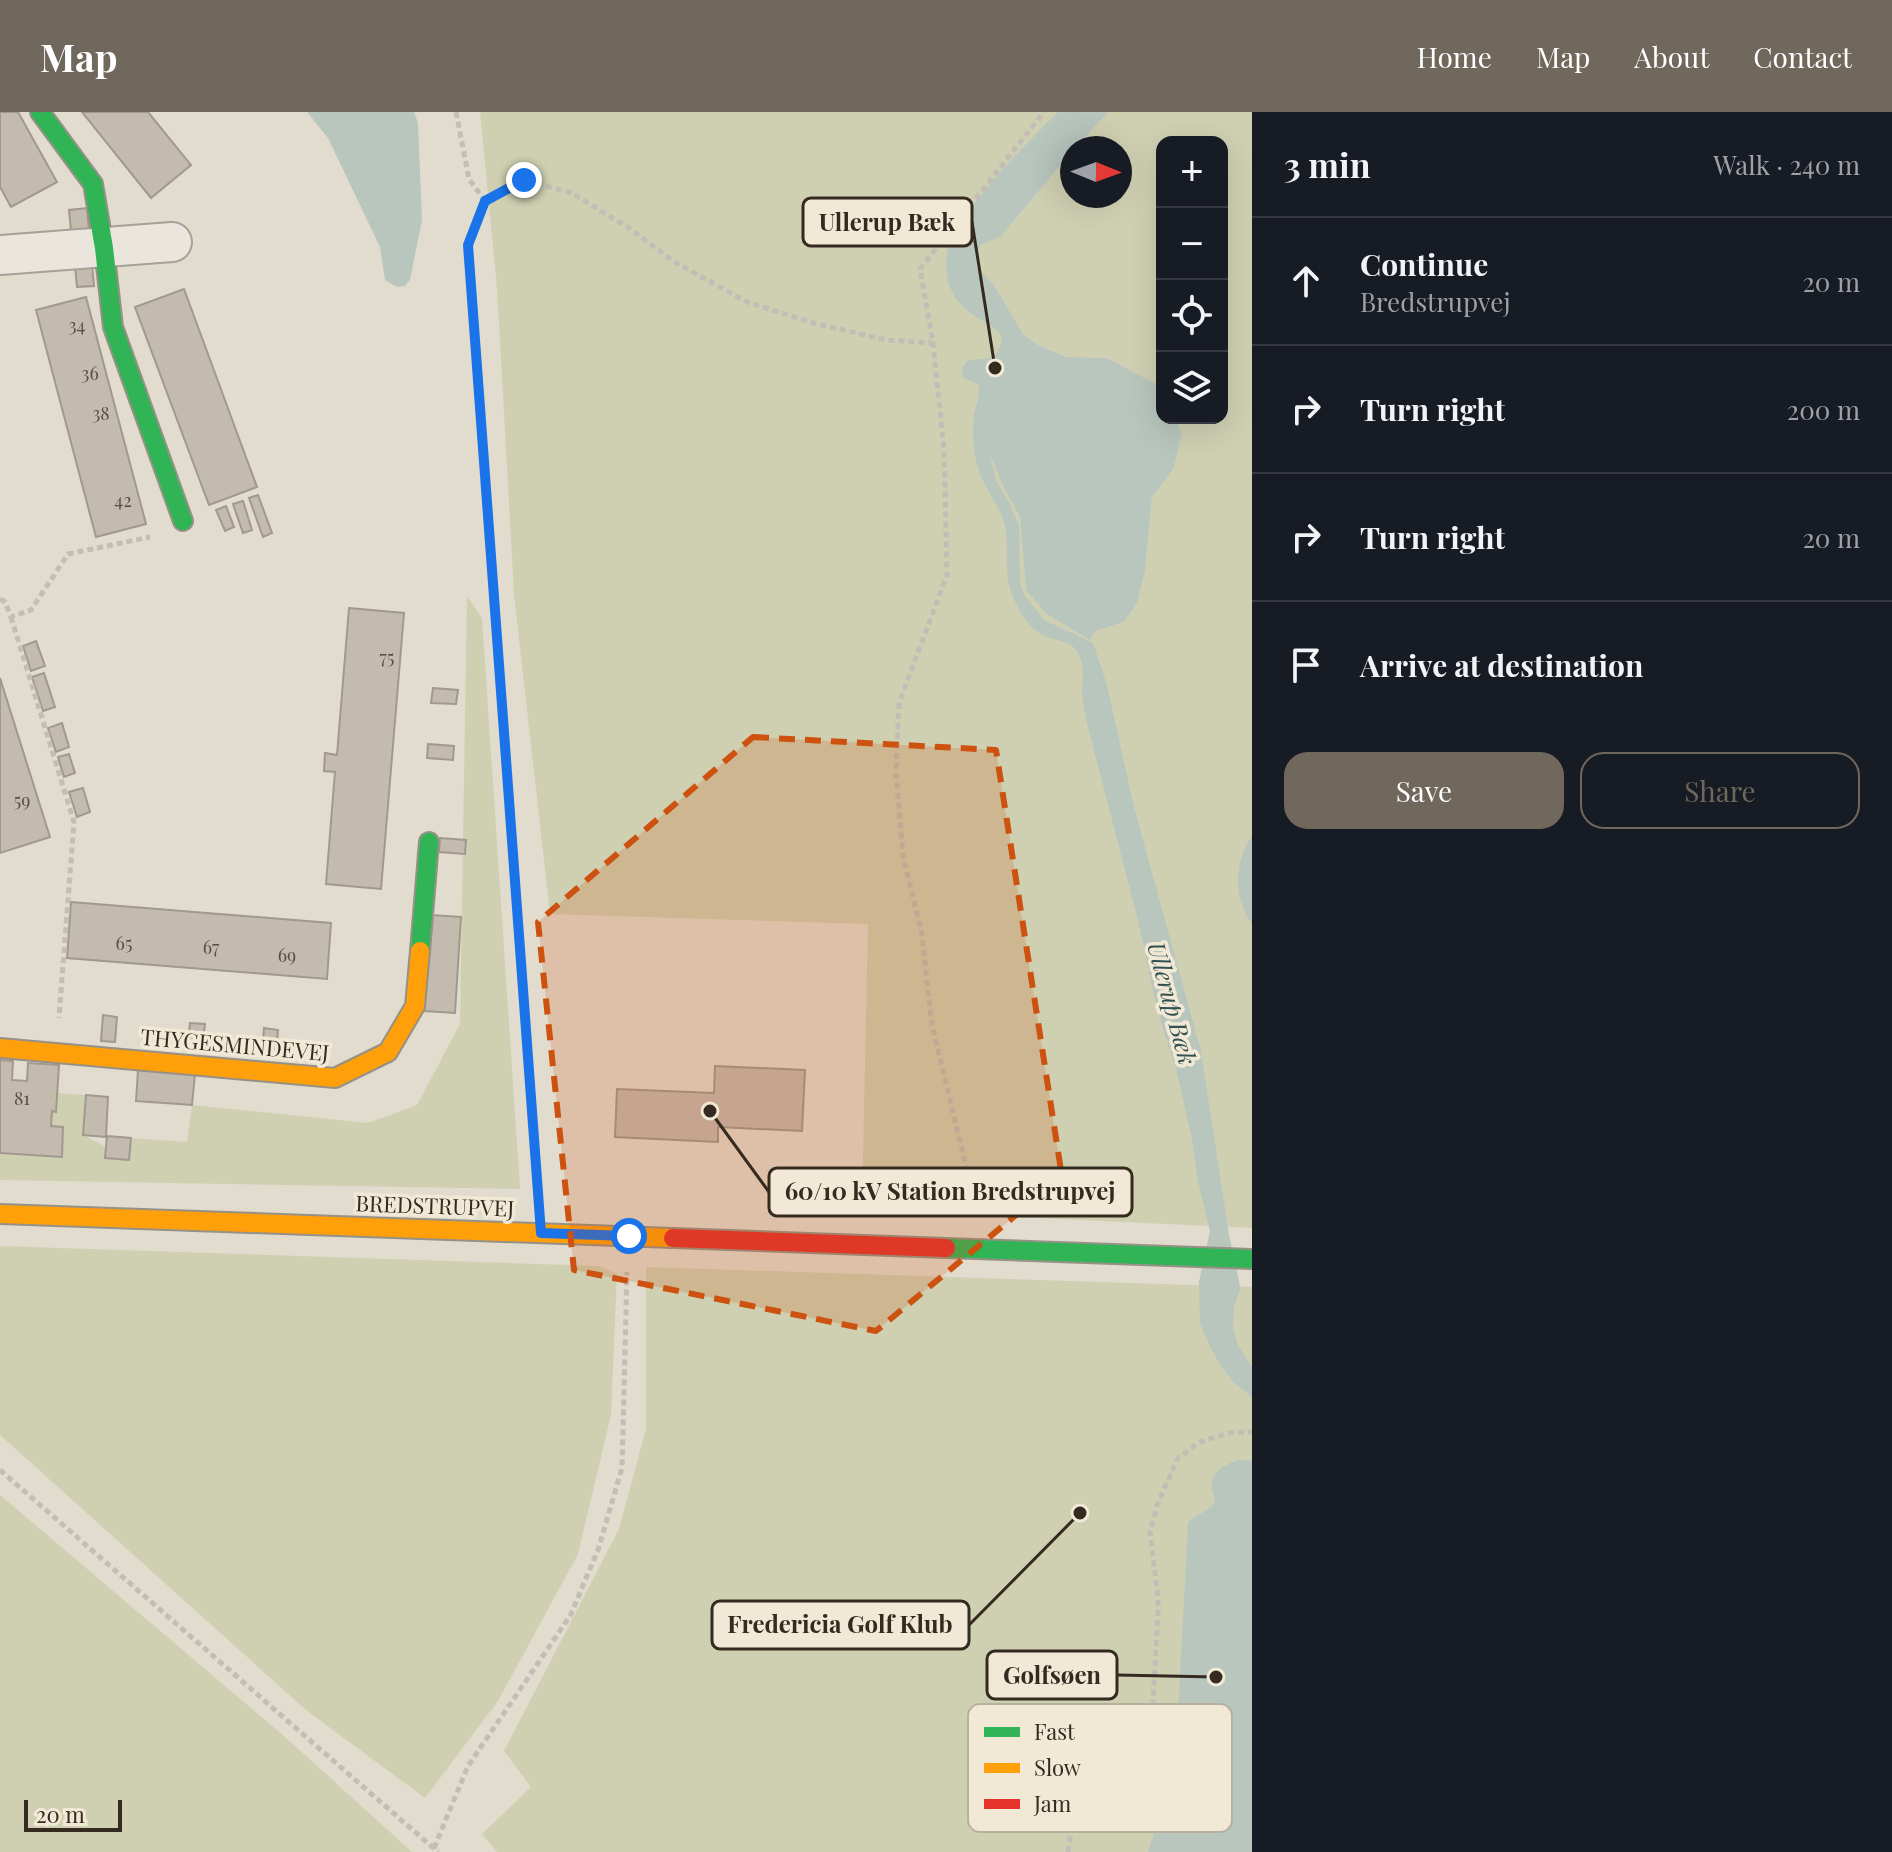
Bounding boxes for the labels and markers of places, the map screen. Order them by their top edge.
callout: Ullerup Bæk [803,198,972,246]
callout: 60/10 kV Station Bredstrupvej [769,1168,1132,1216]
callout: Fredericia Golf Klub [712,1601,969,1649]
callout: Golfsøen [987,1651,1117,1699]

